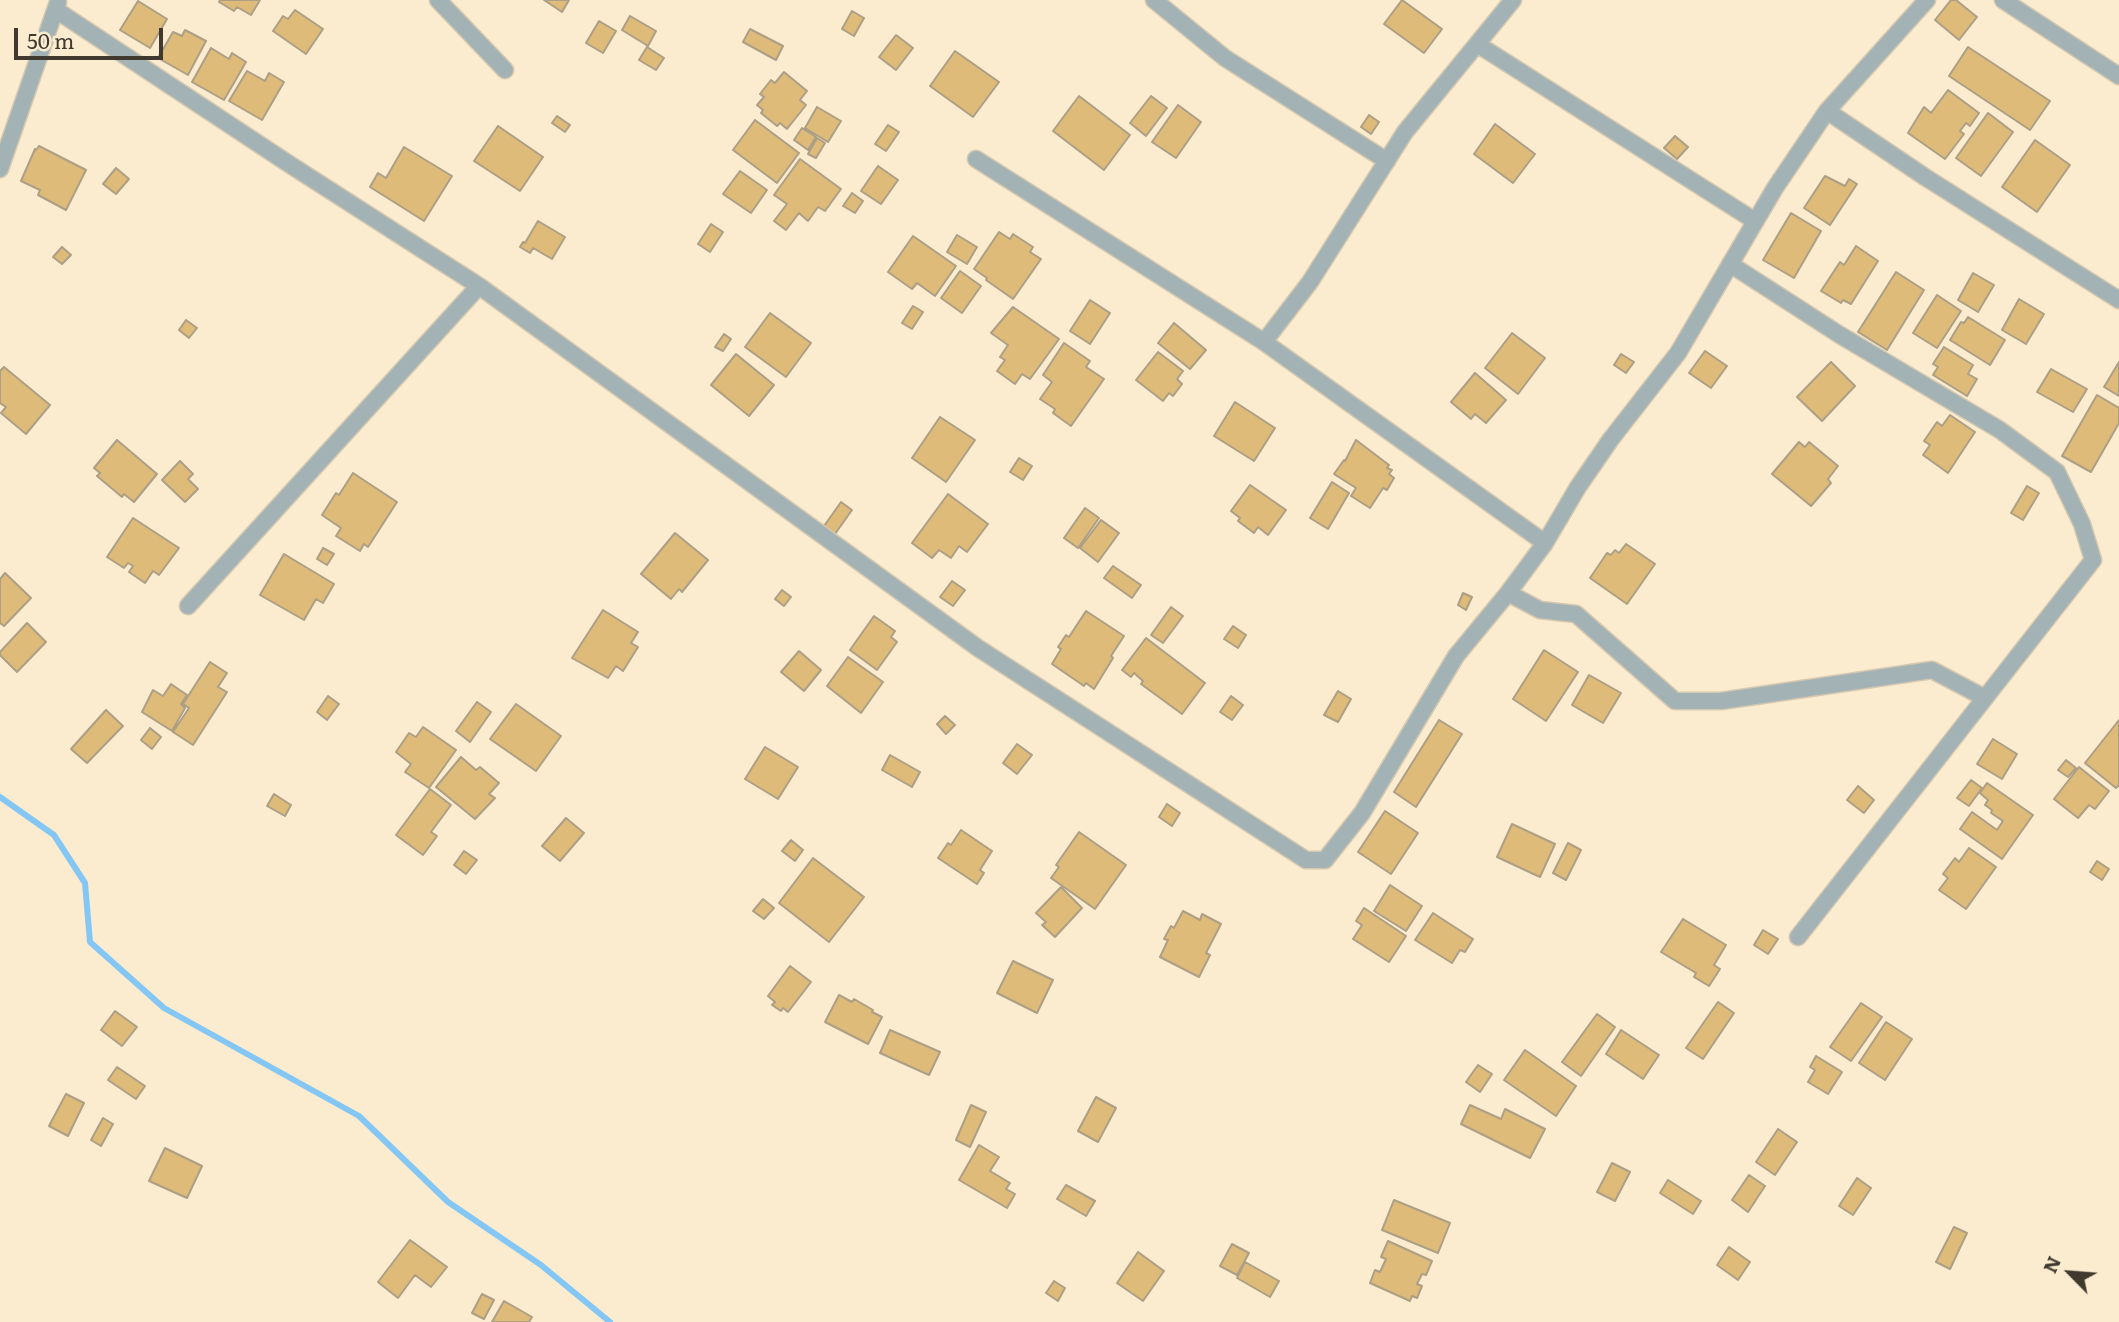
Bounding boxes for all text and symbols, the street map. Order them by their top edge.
scale bar [18,14,166,58]
text: 50 m [27,24,74,55]
north arrow [2035,1238,2105,1308]
text: N [2035,1251,2067,1277]

